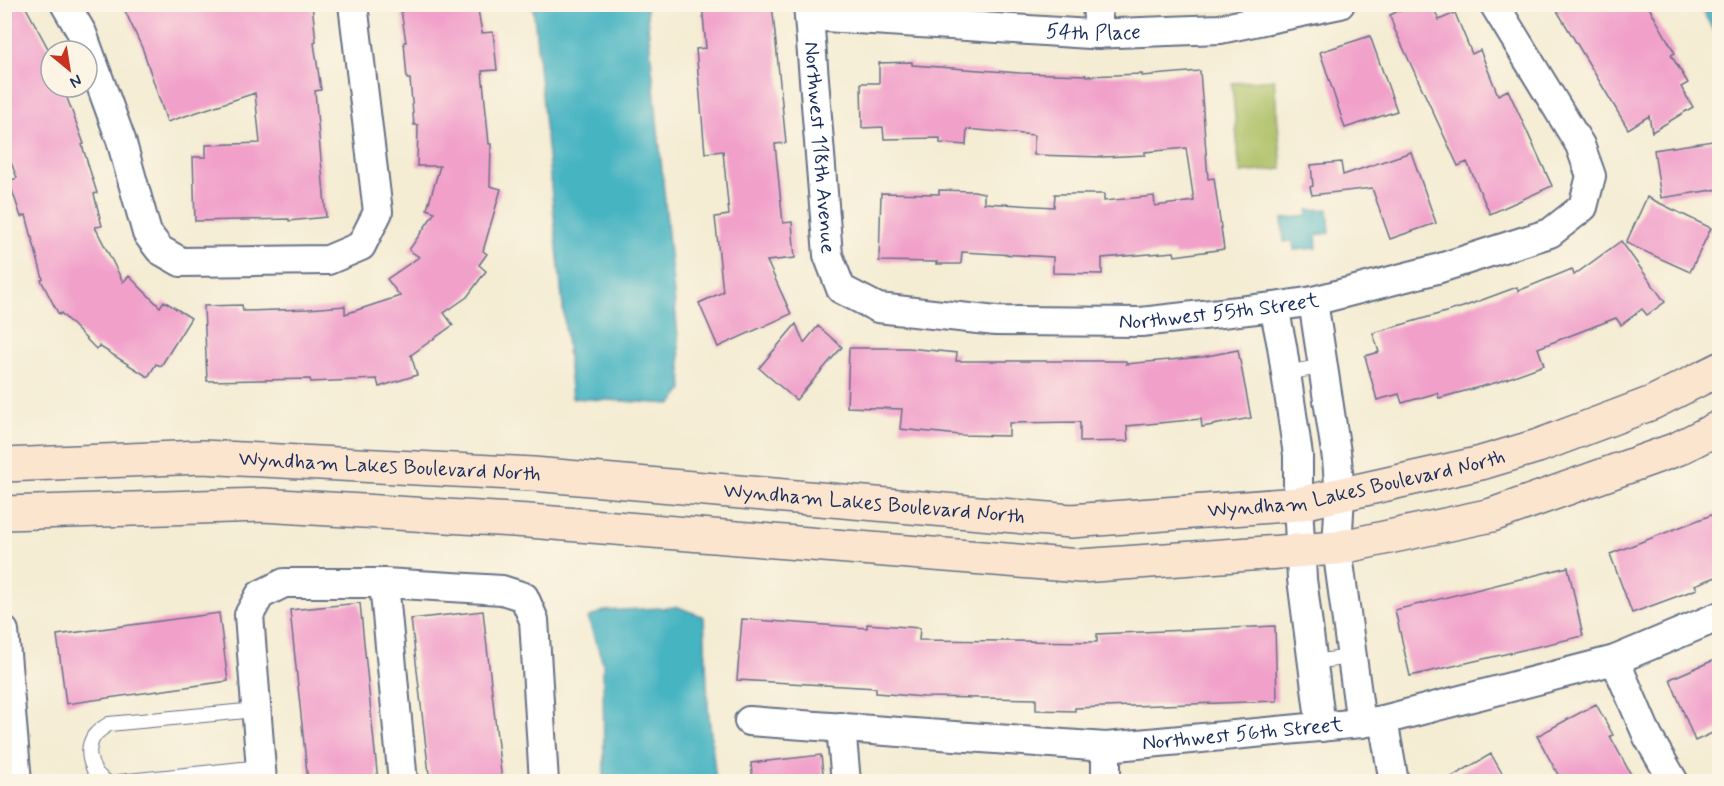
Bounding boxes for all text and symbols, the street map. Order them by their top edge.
street label: 54th Place [1045,17,1141,48]
north arrow [39,39,99,99]
street label: Northwest 118th Avenue [797,40,842,255]
text: N [66,69,86,92]
street label: Northwest 55th Street [1119,286,1321,336]
street label: Wyndham Lakes Boulevard North [1207,443,1508,525]
street label: Wyndham Lakes Boulevard North [238,445,541,488]
street label: Wyndham Lakes Boulevard North [722,477,1026,531]
street label: Northwest 56th Street [1141,711,1345,758]

